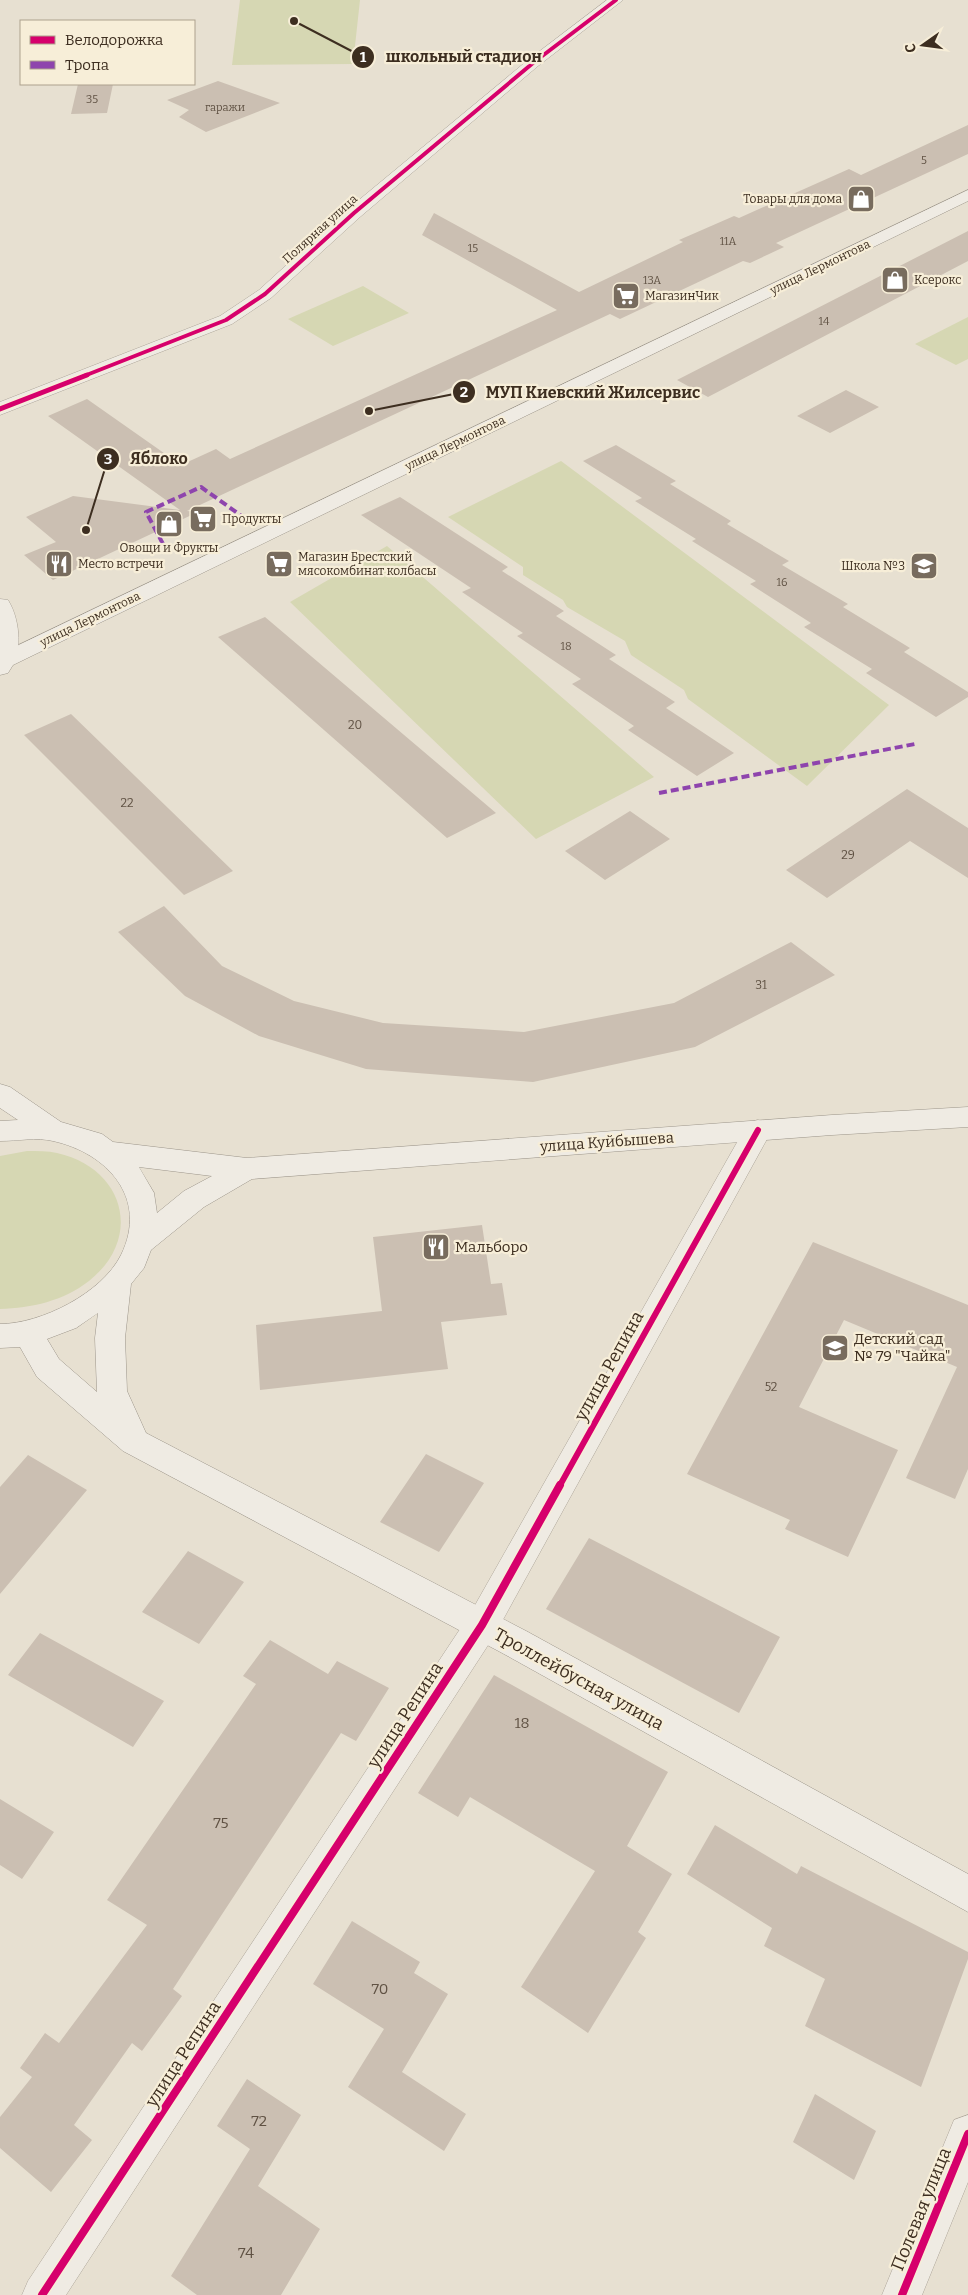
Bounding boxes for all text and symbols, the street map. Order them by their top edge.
legend [20,20,195,85]
north arrow [898,20,948,70]
text: Велодорожка [65,31,163,49]
callout: школьный стадион [351,41,552,72]
text: С [902,42,920,54]
text: школьный стадион [386,47,542,66]
text: 1 [360,48,367,66]
text: Тропа [65,56,109,74]
house number: 35 [86,93,98,106]
house number: гаражи [205,101,245,114]
house number: 5 [921,154,927,167]
shop icon: Товары для дома [846,184,876,214]
street label: Полярная улица [280,191,361,266]
place label: Товары для дома [743,192,842,206]
house number: 11А [720,235,737,248]
street label: улица Лермонтова [767,236,873,298]
house number: 15 [468,242,478,255]
shop icon: Ксерокс [880,265,910,295]
place label: Ксерокс [914,273,961,287]
house number: 13А [643,274,661,287]
supermarket icon: МагазинЧик [611,281,641,311]
place label: МагазинЧик [645,289,719,303]
house number: 14 [819,315,830,328]
callout: МУП Киевский Жилсервис [451,377,711,408]
text: 2 [460,383,468,401]
text: МУП Киевский Жилсервис [486,383,700,402]
street label: улица Лермонтова [402,412,508,474]
callout: Яблоко [95,443,198,474]
text: Яблоко [130,449,188,468]
text: 3 [104,450,112,468]
supermarket icon: Продукты [188,504,218,534]
shop icon: Овощи и Фрукты [154,509,184,539]
place label: Продукты [222,512,282,526]
place label: Овощи и Фрукты [120,541,219,555]
restaurant icon: Место встречи [44,549,74,579]
supermarket icon: Магазин Брестский мясокомбинат колбасы [264,549,294,579]
place label: Магазин Брестский мясокомбинат колбасы [298,550,437,578]
school or university icon: Школа №3 [909,551,939,581]
place label: Место встречи [78,557,164,571]
place label: Школа №3 [841,559,905,573]
house number: 16 [777,576,787,589]
street label: улица Лермонтова [37,588,143,650]
house number: 18 [560,640,572,653]
house number: 20 [348,718,362,732]
house number: 22 [120,796,134,810]
house number: 29 [841,848,855,862]
house number: 31 [755,978,767,992]
street label: улица Куйбышева [539,1128,674,1156]
restaurant icon: Мальборо [421,1232,451,1262]
place label: Мальборо [455,1238,528,1256]
street label: улица Репина [569,1307,648,1426]
place label: Детский сад № 79 "Чайка" [854,1330,951,1365]
school or university icon: Детский сад № 79 "Чайка" [820,1333,850,1363]
house number: 52 [765,1380,777,1394]
street label: Троллейбусная улица [490,1623,668,1735]
street label: улица Репина [362,1658,448,1773]
house number: 18 [514,1714,530,1732]
house number: 75 [213,1814,229,1832]
house number: 70 [372,1980,388,1998]
street label: улица Репина [140,1997,226,2112]
house number: 72 [251,2112,267,2130]
street label: Полевая улица [886,2144,956,2274]
house number: 74 [238,2244,254,2262]

